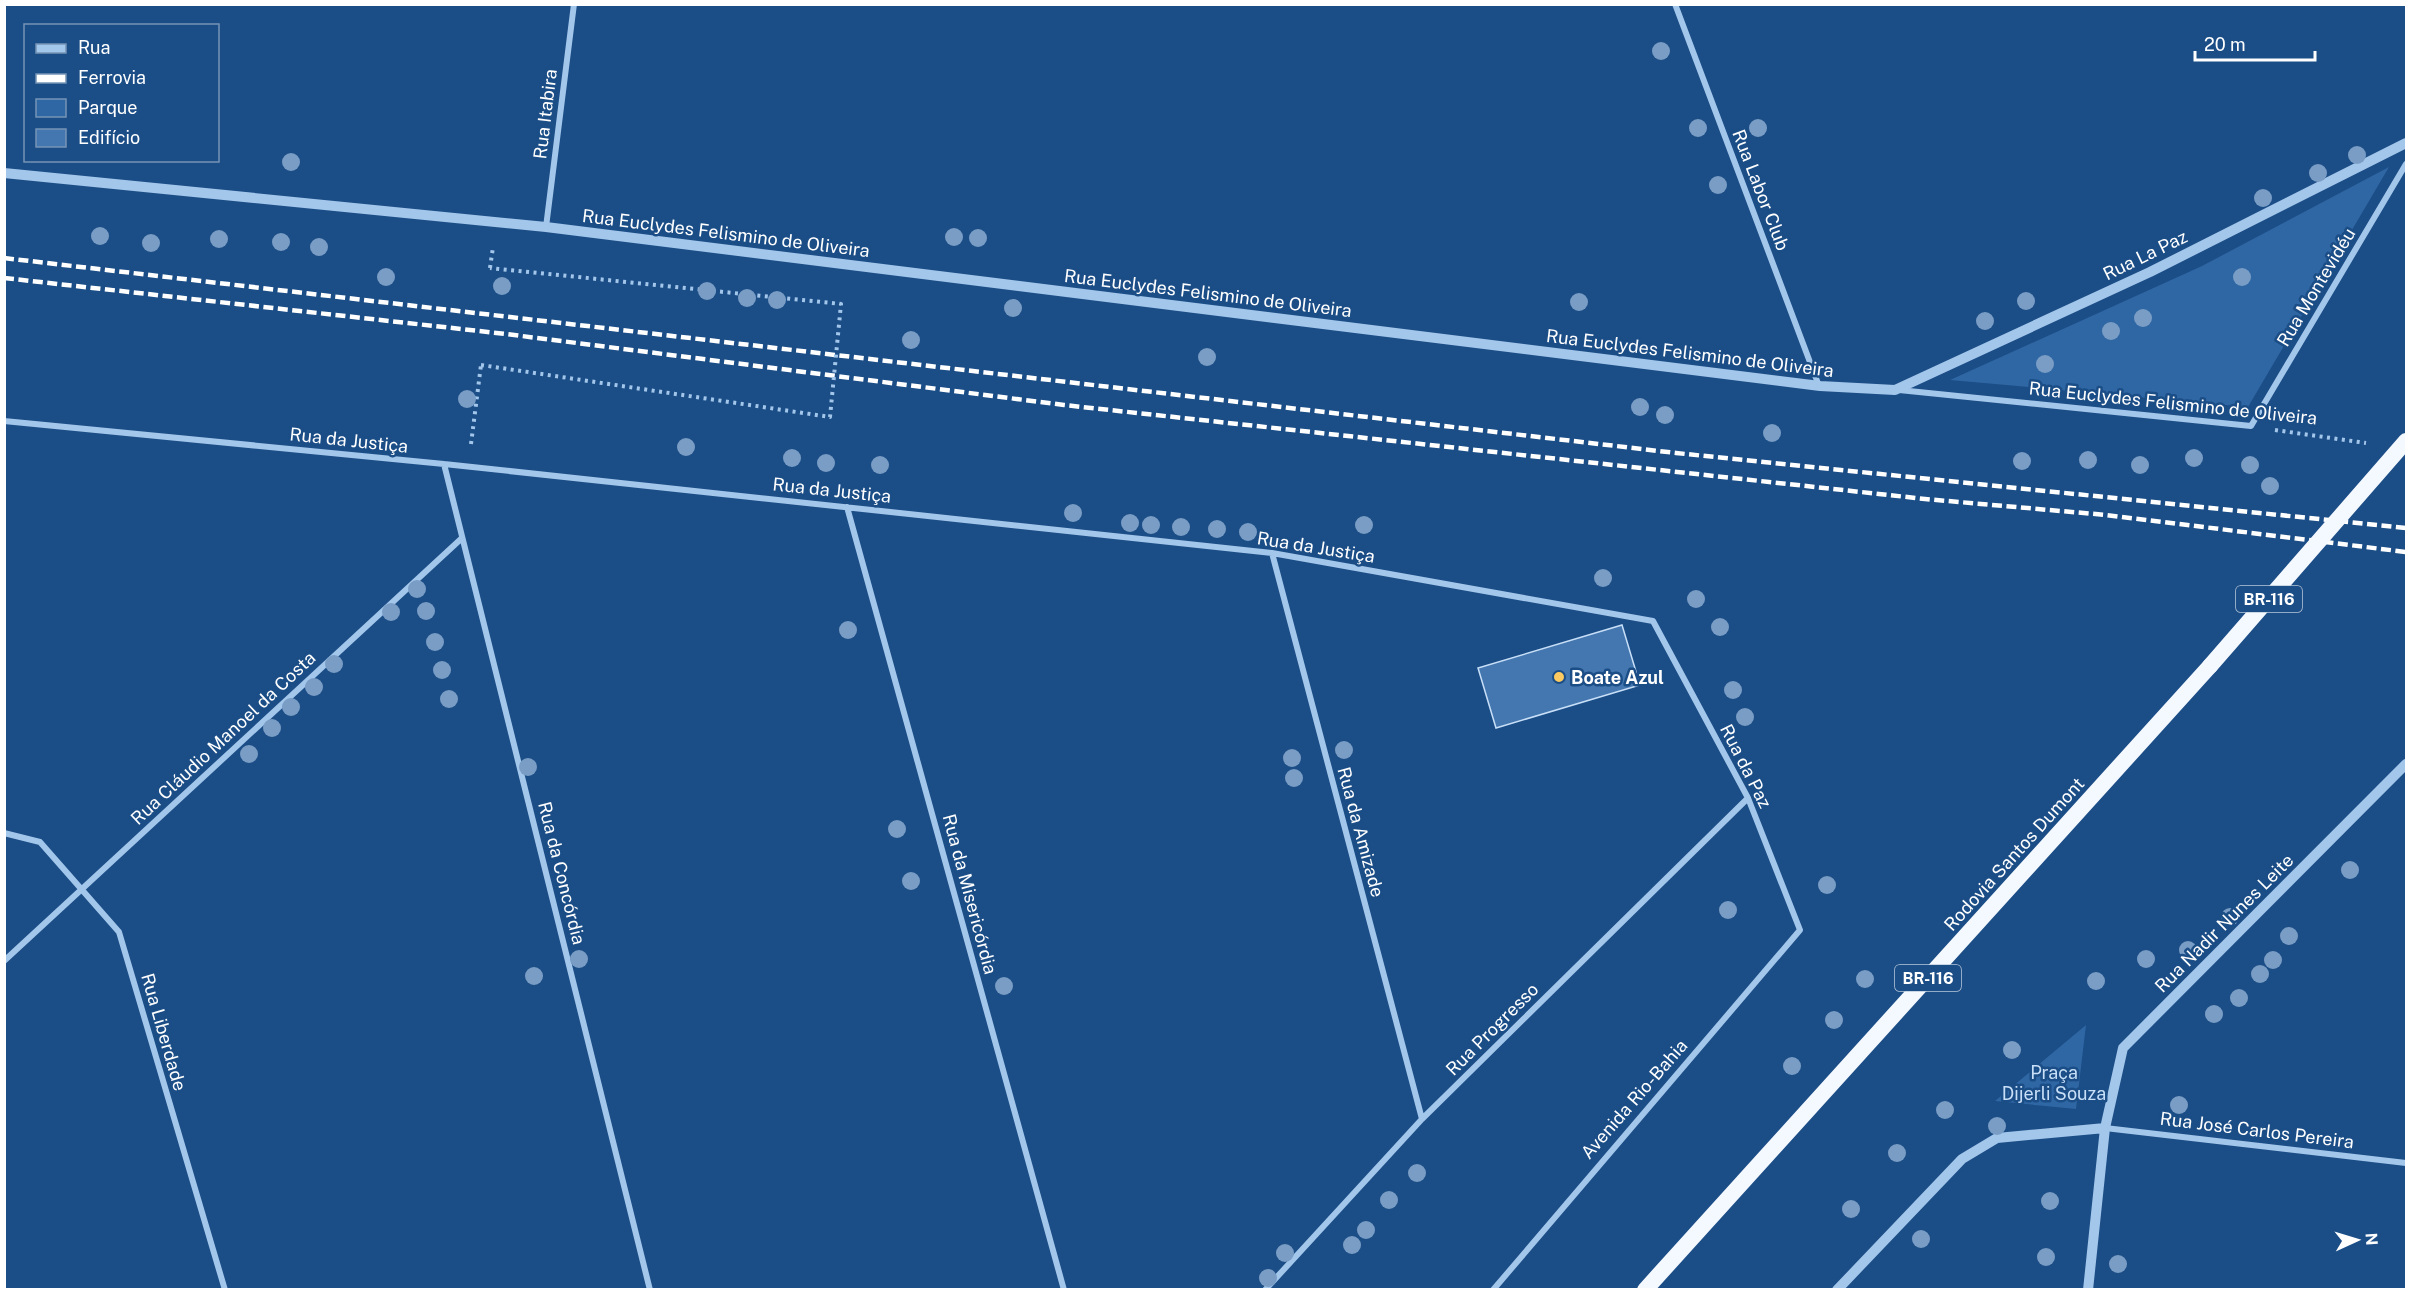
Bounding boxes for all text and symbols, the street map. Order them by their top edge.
legend [24,24,219,162]
scale bar [2195,24,2315,62]
text: 20 m [2204,34,2246,55]
text: Rua [78,37,110,58]
text: Ferrovia [78,67,146,88]
street label: Rua Itabira [529,68,561,160]
text: Parque [78,97,138,118]
street label: Rua Labor Club [1728,126,1794,254]
text: Edifício [78,127,140,148]
street label: Rua Euclydes Felismino de Oliveira [581,205,871,261]
street label: Rua Montevidéu [2272,224,2360,350]
street label: Rua La Paz [2099,226,2191,284]
street label: Rua Euclydes Felismino de Oliveira [1063,265,1353,321]
street label: Rua Euclydes Felismino de Oliveira [1545,325,1835,381]
street label: Rua Euclydes Felismino de Oliveira [2028,377,2318,429]
street label: Rua da Justiça [289,423,409,457]
street label: Rua da Justiça [772,473,892,507]
street label: Rua da Justiça [1256,527,1376,567]
road number: BR-116 [2236,586,2302,612]
street label: Rua Cláudio Manoel da Costa [127,647,319,829]
place label: Boate Azul [1571,667,1664,688]
marker: Boate Azul [1552,670,1566,684]
street label: Rua da Paz [1716,720,1776,812]
street label: Rua da Amizade [1334,765,1388,899]
street label: Rodovia Santos Dumont [1940,773,2088,935]
street label: Rua da Concórdia [534,799,590,947]
street label: Rua da Misericórdia [939,812,1001,976]
street label: Rua Nadir Nunes Leite [2151,850,2297,996]
road number: BR-116 [1895,965,1961,991]
street label: Rua Liberdade [137,971,191,1093]
street label: Rua Progresso [1441,978,1543,1080]
street label: Avenida Rio-Bahia [1576,1035,1692,1163]
park label: Praça Dijerli Souza [2002,1062,2106,1104]
street label: Rua José Carlos Pereira [2159,1108,2355,1152]
north arrow [2327,1210,2387,1270]
text: N [2362,1232,2381,1246]

